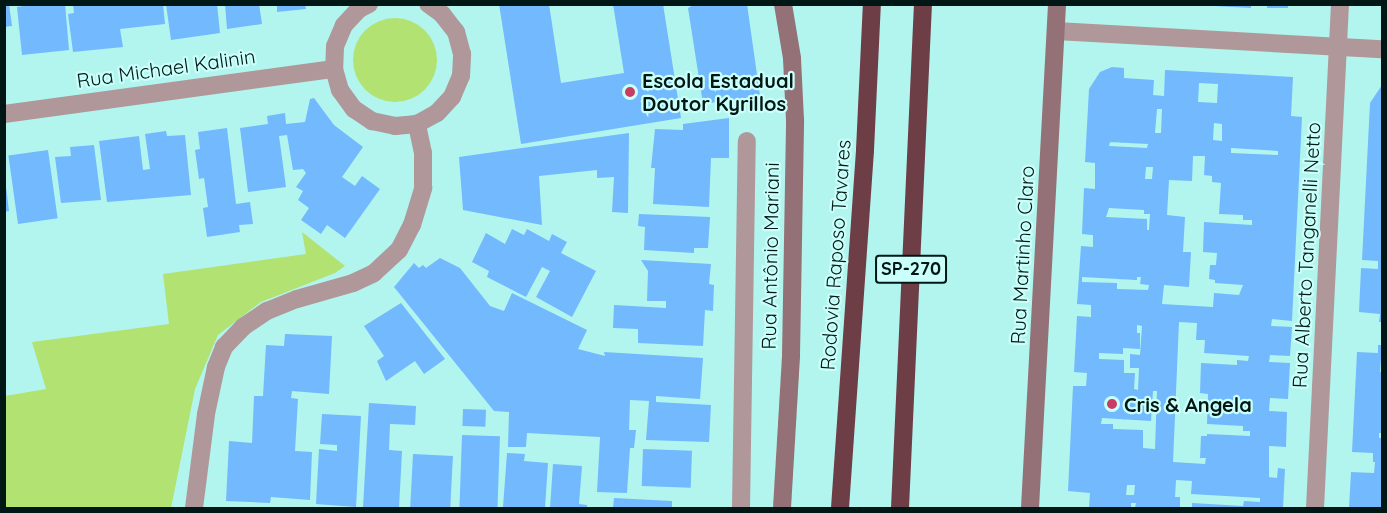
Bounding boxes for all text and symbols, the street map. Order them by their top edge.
street label: Rua Michael Kalinin [75,44,257,92]
place label: Escola Estadual Doutor Kyrillos [642,68,794,115]
marker: Escola Estadual Doutor Kyrillos [623,85,637,99]
street label: Rua Alberto Tanganelli Netto [1287,121,1325,389]
street label: Rodovia Raposo Tavares [815,139,855,371]
street label: Rua Antônio Mariani [756,162,784,350]
street label: Rua Martinho Claro [1005,165,1039,345]
road number: SP-270 [875,254,947,284]
place label: Cris & Angela [1124,392,1252,416]
marker: Cris & Angela [1105,397,1119,411]

